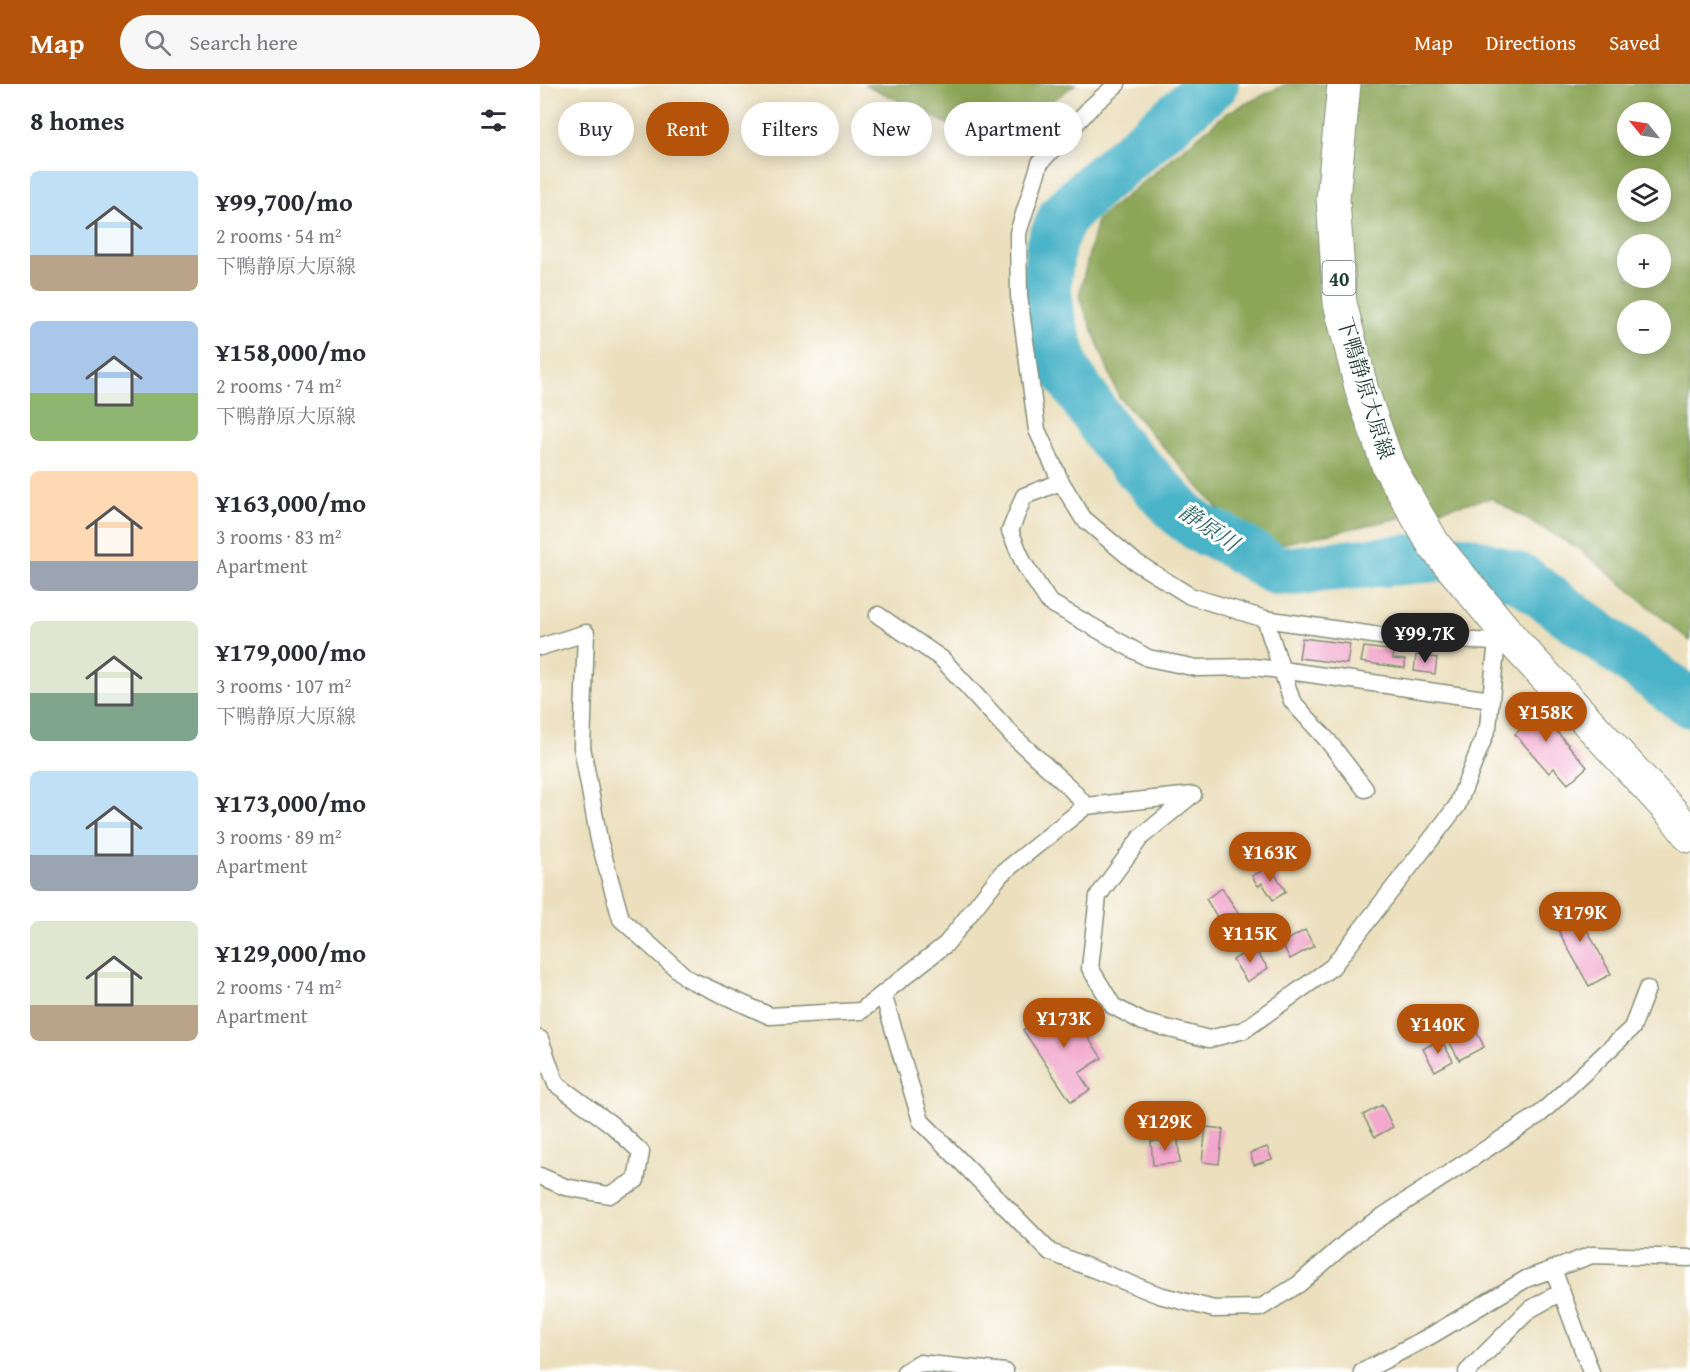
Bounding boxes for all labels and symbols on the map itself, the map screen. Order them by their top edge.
north arrow [1617,102,1671,156]
road number: 40 [1322,261,1356,295]
street label: 下鴨静原大原線 [1330,313,1402,463]
water label: 静原川 [1173,495,1247,560]
pin: ¥99.7K [1376,613,1474,664]
pin: ¥158K [1504,692,1588,743]
pin: ¥163K [1228,832,1312,883]
pin: ¥179K [1538,892,1622,943]
pin: ¥115K [1208,913,1292,964]
pin: ¥173K [1022,998,1106,1049]
pin: ¥140K [1396,1004,1480,1055]
pin: ¥129K [1123,1101,1207,1152]

